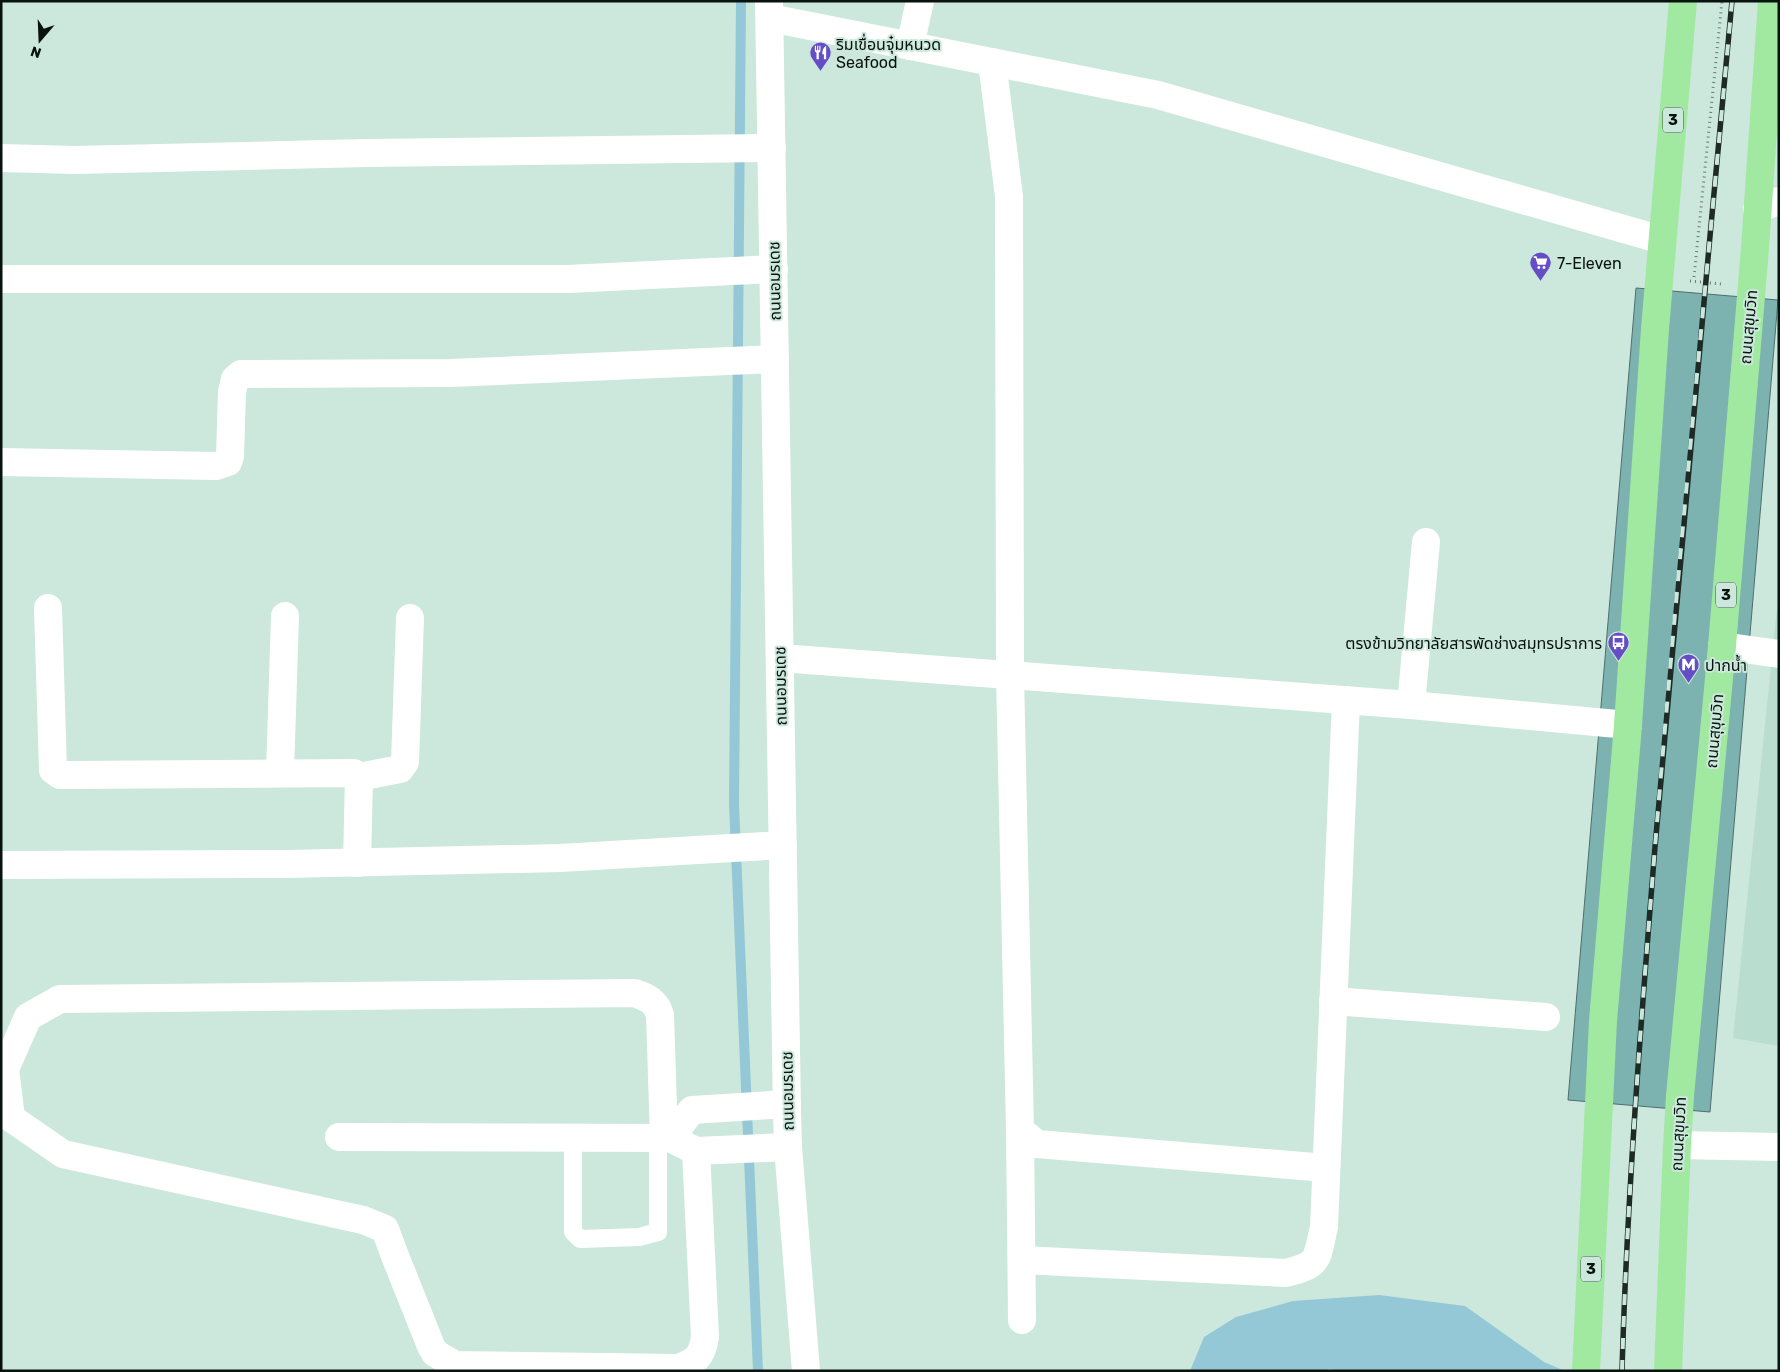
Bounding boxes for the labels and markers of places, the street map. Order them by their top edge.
place label: ริมเขื่อนจุ๋มหนวด Seafood [836,33,941,72]
restaurant icon: ริมเขื่อนจุ๋มหนวด Seafood [808,41,832,72]
supermarket icon: 7-Eleven [1529,251,1553,282]
place label: 7-Eleven [1557,254,1622,273]
bus stop icon: ตรงข้ามวิทยาลัยสารพัดช่างสมุทรปราการ [1606,631,1630,662]
place label: ตรงข้ามวิทยาลัยสารพัดช่างสมุทรปราการ [1345,634,1602,653]
metro station icon: ปากน้ำ [1677,653,1701,684]
place label: ปากน้ำ [1705,654,1747,675]

